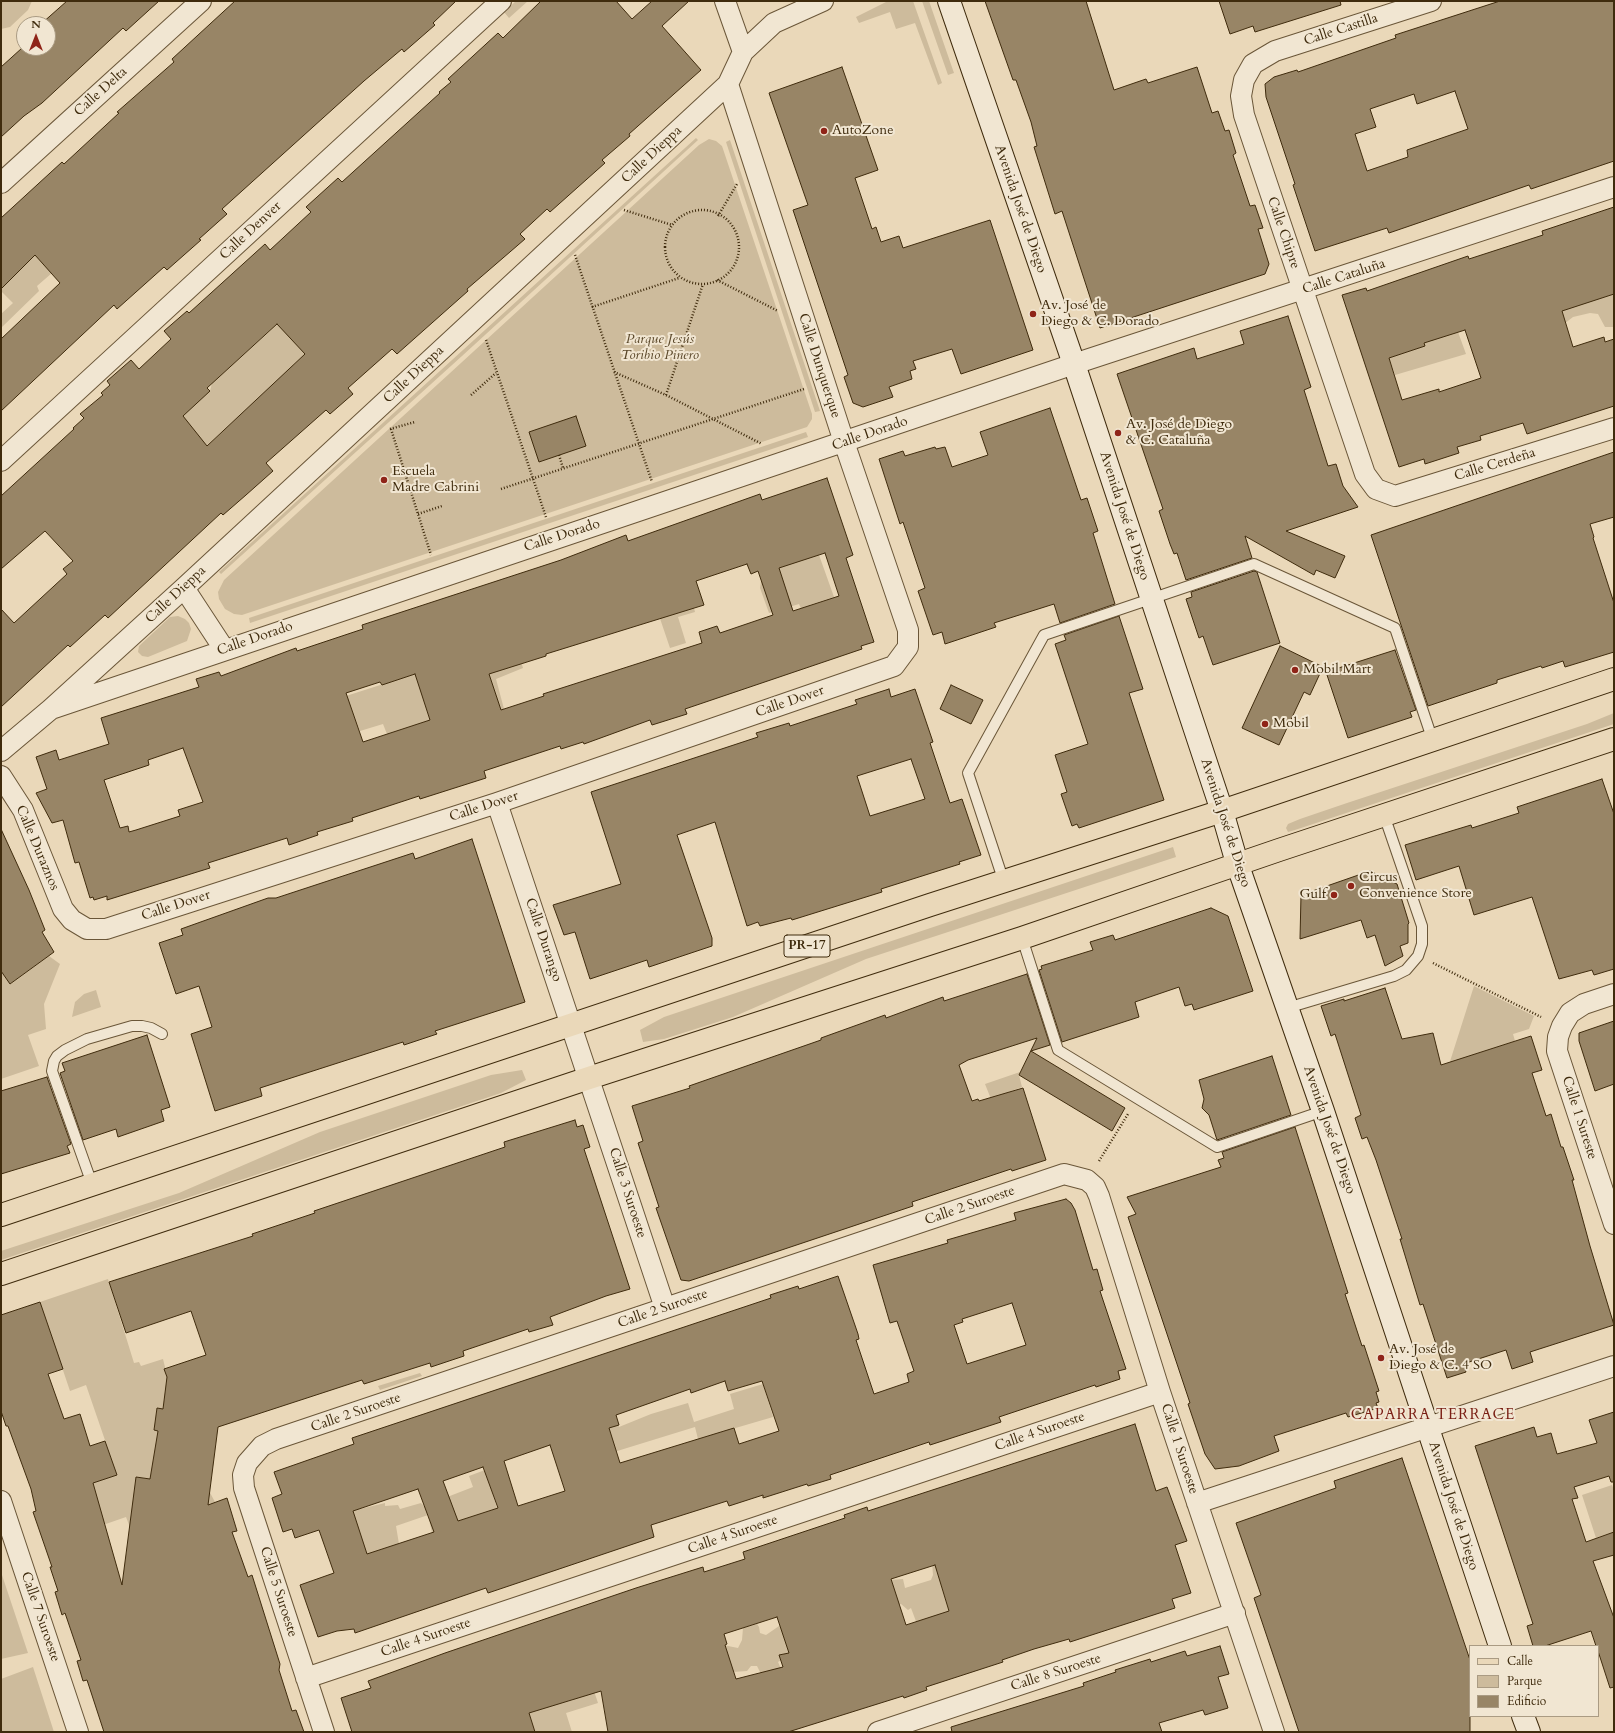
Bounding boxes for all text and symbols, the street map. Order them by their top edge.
street label: Calle Castilla [1302,10,1380,50]
north arrow [16,16,56,56]
text: N [31,17,41,32]
street label: Calle Delta [71,64,131,120]
street label: Calle Dieppa [618,123,686,187]
place label: AutoZone [832,123,893,139]
marker: AutoZone [819,126,829,136]
street label: Avenida José de Diego [990,143,1050,275]
street label: Calle Chipre [1263,195,1303,271]
street label: Calle Denver [217,198,285,264]
street label: Calle Cataluña [1300,256,1388,298]
place label: Av. José de Diego & C. Dorado [1041,298,1159,330]
marker: Av. José de Diego & C. Dorado [1028,309,1038,319]
street label: Calle Dunquerque [794,311,844,421]
park label: Parque Jesús Toribio Piñero [621,332,699,364]
street label: Calle Dieppa [380,343,448,407]
street label: Calle Dorado [830,413,910,455]
place label: Av. José de Diego & C. Cataluña [1126,417,1232,450]
marker: Av. José de Diego & C. Cataluña [1113,428,1123,438]
street label: Calle Cerdeña [1452,445,1538,485]
street label: Avenida José de Diego [1095,450,1153,582]
place label: Escuela Madre Cabrini [392,464,479,496]
marker: Escuela Madre Cabrini [379,475,389,485]
street label: Calle Dorado [522,516,602,556]
street label: Calle Dieppa [142,563,210,627]
street label: Calle Dorado [215,618,295,660]
place label: Mobil Mart [1303,662,1371,678]
marker: Mobil Mart [1290,665,1300,675]
street label: Calle Dover [753,682,827,722]
place label: Mobil [1273,716,1309,732]
marker: Mobil [1260,719,1270,729]
street label: Avenida José de Diego [1196,757,1254,889]
street label: Calle Dover [447,788,521,826]
street label: Calle Duraznos [12,803,62,893]
place label: Circus Convenience Store [1359,870,1472,902]
marker: Circus Convenience Store [1346,881,1356,891]
street label: Calle Dover [139,887,213,925]
place label: Gulf [1299,887,1326,903]
marker: Gulf [1329,890,1339,900]
street label: Calle Durango [521,896,565,984]
road number: PR-17 [784,935,830,957]
street label: Avenida José de Diego [1299,1064,1359,1196]
street label: Calle 1 Sureste [1558,1074,1600,1162]
street label: Calle 3 Suroeste [604,1146,650,1240]
street label: Calle 2 Suroeste [923,1183,1017,1229]
street label: Calle 2 Suroeste [616,1286,710,1332]
place label: Av. José de Diego & C. 4 SO [1389,1342,1492,1374]
marker: Av. José de Diego & C. 4 SO [1376,1353,1386,1363]
street label: Calle 2 Suroeste [309,1390,403,1436]
street label: Calle 1 Suroeste [1156,1402,1202,1496]
district label: CAPARRA TERRACE [1351,1407,1515,1425]
street label: Calle 4 Suroeste [993,1409,1087,1455]
street label: Avenida José de Diego [1424,1440,1482,1572]
street label: Calle 4 Suroeste [686,1512,780,1558]
street label: Calle 5 Suroeste [255,1545,301,1639]
street label: Calle 7 Suroeste [17,1570,63,1664]
street label: Calle 4 Suroeste [379,1615,473,1661]
legend [1469,1645,1599,1717]
street label: Calle 8 Suroeste [1009,1650,1103,1696]
text: Calle [1507,1653,1533,1669]
text: Parque [1507,1673,1542,1689]
text: Edificio [1507,1693,1546,1709]

